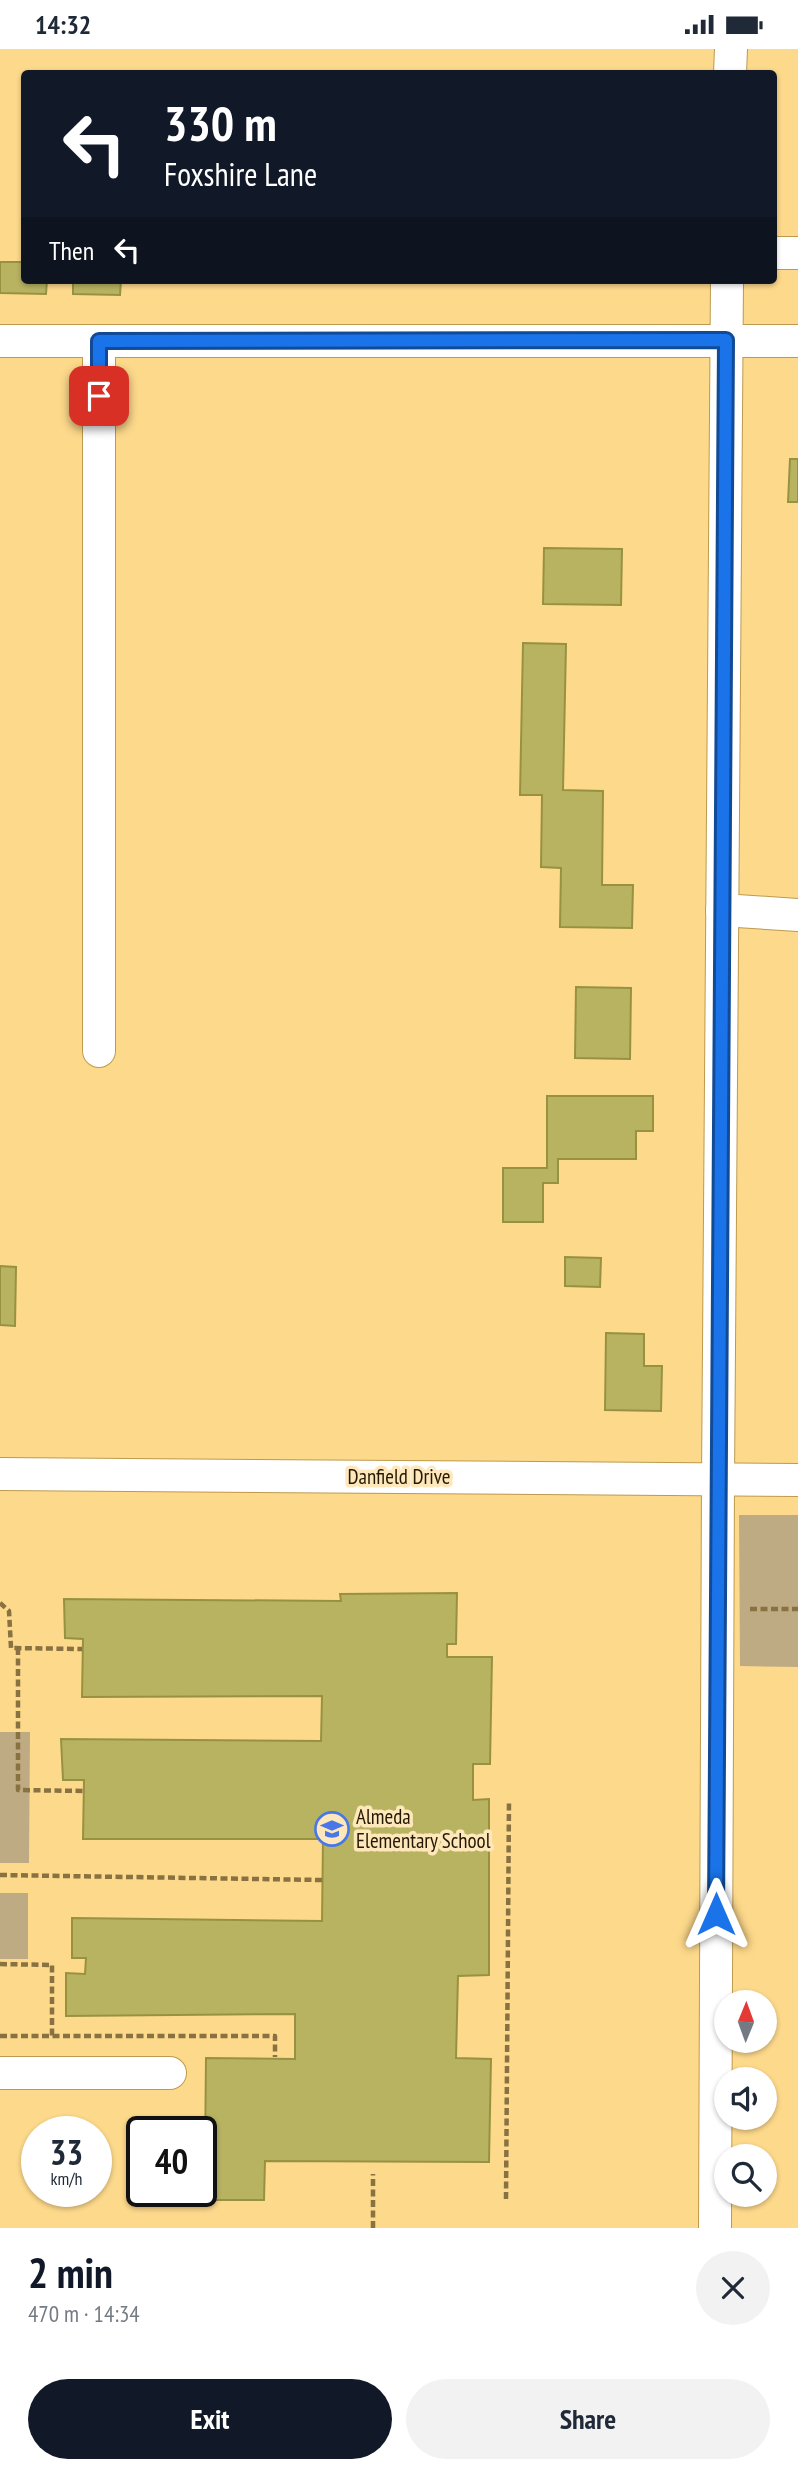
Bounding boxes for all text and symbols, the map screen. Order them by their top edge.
text: 14:32 [35,8,91,41]
text: 330 m [164,91,277,155]
icon: left [49,98,140,189]
text: Foxshire Lane [164,153,317,195]
icon: left [108,231,146,269]
text: Then [49,234,94,267]
pin [69,366,129,426]
icon: arrive [80,377,118,415]
street label: Danfield Drive [347,1463,451,1490]
place label: Almeda Elementary School [356,1803,491,1854]
school or university icon: Almeda Elementary School [313,1810,351,1848]
position arrow [679,1877,753,1951]
north arrow [714,1990,777,2053]
map controls [714,1990,777,2207]
button: sound [714,2067,777,2130]
speed limit sign: 40 [126,2116,217,2207]
text: 33 [50,2129,83,2175]
button: search [714,2144,777,2207]
text: km/h [51,2167,82,2190]
text: 2 min [28,2245,113,2300]
button: close [696,2251,770,2325]
text: 470 m · 14:34 [28,2299,140,2328]
button: Exit [28,2379,392,2459]
button: Share [406,2379,770,2459]

